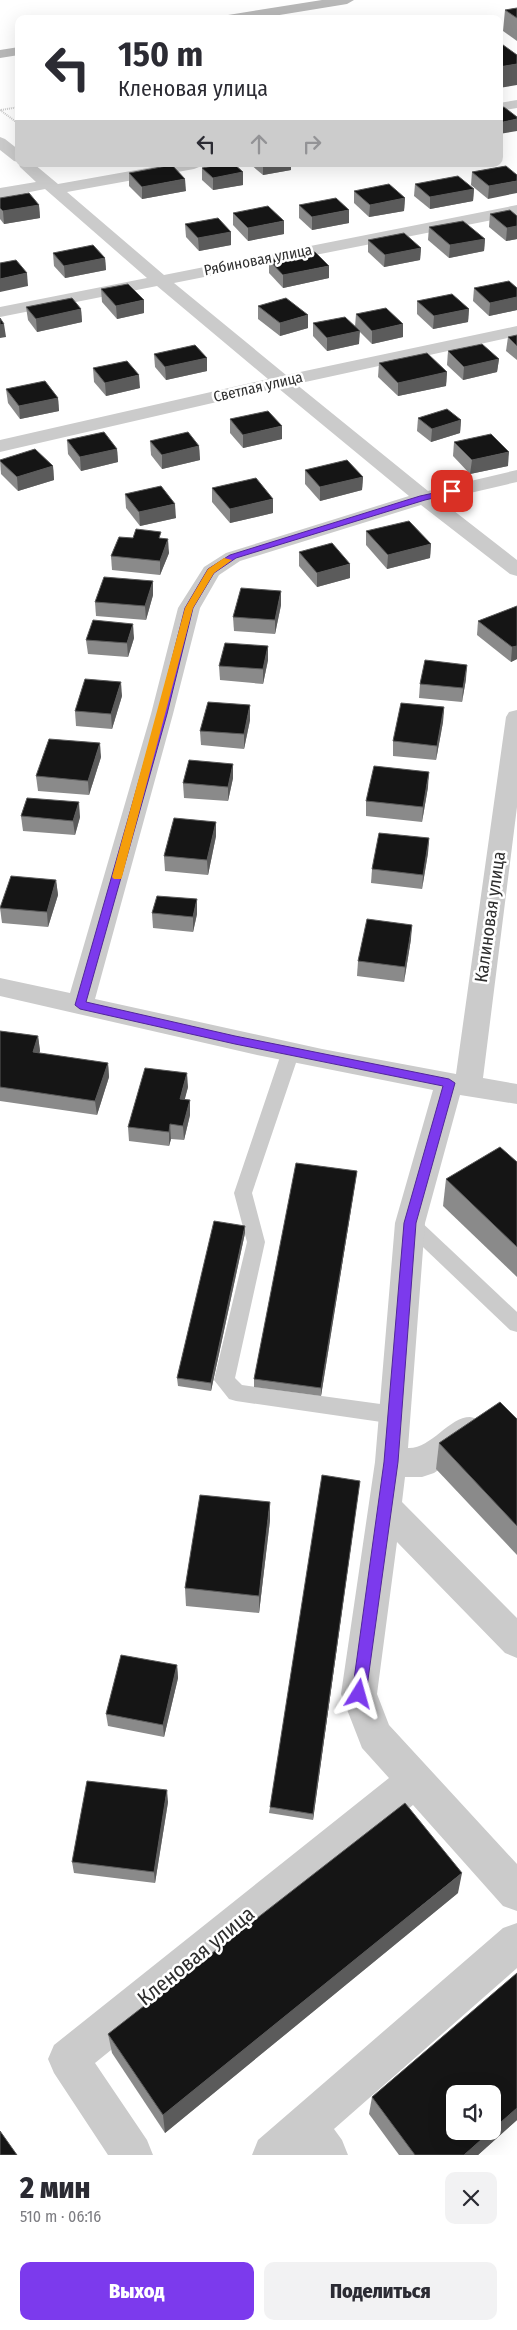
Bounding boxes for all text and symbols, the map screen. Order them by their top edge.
text: 150 m [118,33,203,75]
icon: left [35,35,100,100]
text: Кленовая улица [118,75,268,102]
icon: left [192,130,220,158]
icon: ahead [245,130,273,158]
icon: right [298,130,326,158]
street label: Рябиновая улица [202,241,314,279]
street label: Светлая улица [212,368,304,406]
pin [431,470,473,512]
icon: arrive [438,477,466,505]
street label: Калиновая улица [470,850,510,984]
position arrow [332,1667,384,1719]
street label: Кленовая улица [132,1901,260,2011]
map controls [446,2085,501,2140]
button: sound [446,2085,501,2140]
text: 2 мин [20,2170,90,2206]
button: close [445,2172,497,2224]
text: 510 m · 06:16 [20,2207,101,2226]
button: Выход [20,2262,254,2320]
button: Поделиться [264,2262,497,2320]

